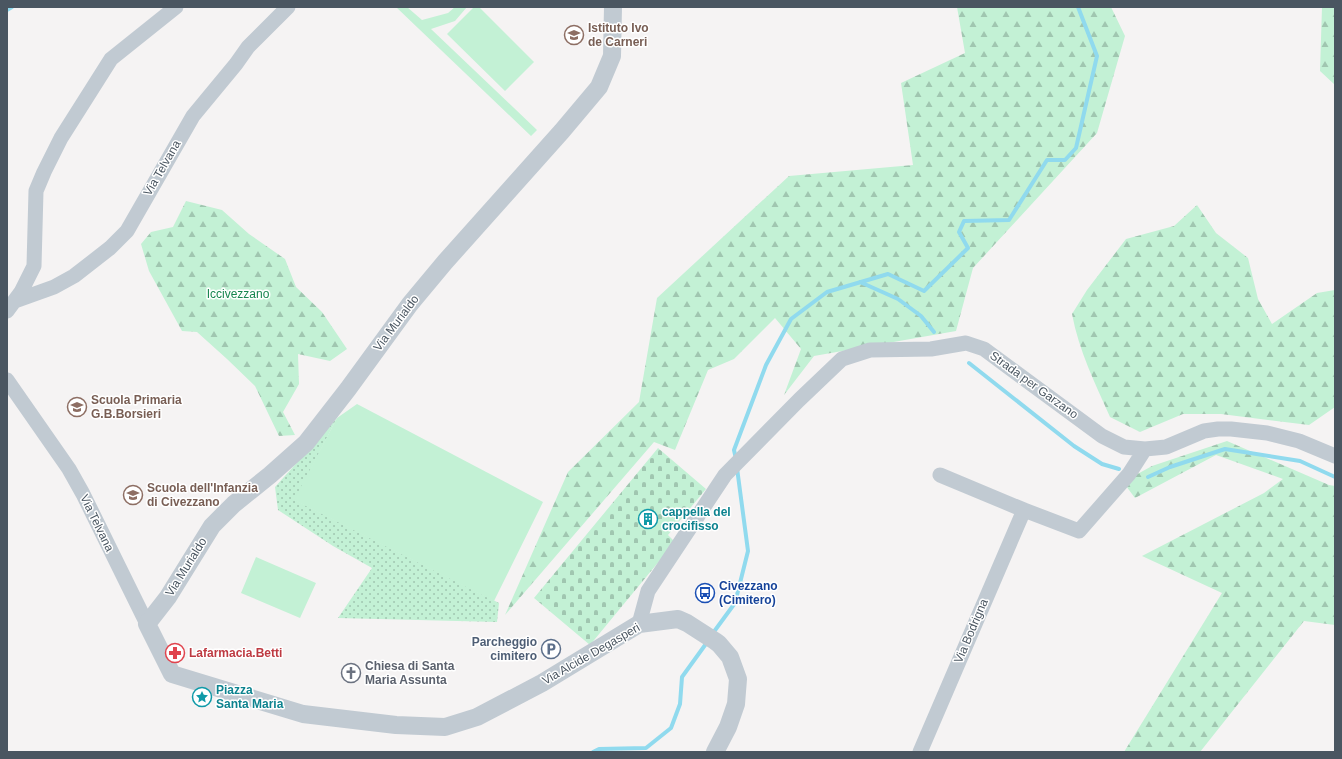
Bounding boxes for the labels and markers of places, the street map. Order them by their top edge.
place label: Istituto Ivo de Carneri [588,21,649,49]
school or university icon: Istituto Ivo de Carneri [563,24,585,46]
place label: Scuola Primaria G.B.Borsieri [91,393,182,421]
school or university icon: Scuola Primaria G.B.Borsieri [66,396,88,418]
place label: Scuola dell'Infanzia di Civezzano [147,481,258,509]
school or university icon: Scuola dell'Infanzia di Civezzano [122,484,144,506]
place label: cappella del crocifisso [662,505,731,533]
building icon: cappella del crocifisso [637,508,659,530]
place label: Civezzano (Cimitero) [719,579,778,607]
bus stop icon: Civezzano (Cimitero) [694,582,716,604]
place label: Parcheggio cimitero [472,635,537,663]
parking icon: Parcheggio cimitero [540,638,562,660]
pharmacy icon: Lafarmacia.Betti [164,642,186,664]
place label: Lafarmacia.Betti [189,646,282,660]
place label: Chiesa di Santa Maria Assunta [365,659,455,687]
church icon: Chiesa di Santa Maria Assunta [340,662,362,684]
place label: Piazza Santa Maria [216,683,284,711]
place icon: Piazza Santa Maria [191,686,213,708]

